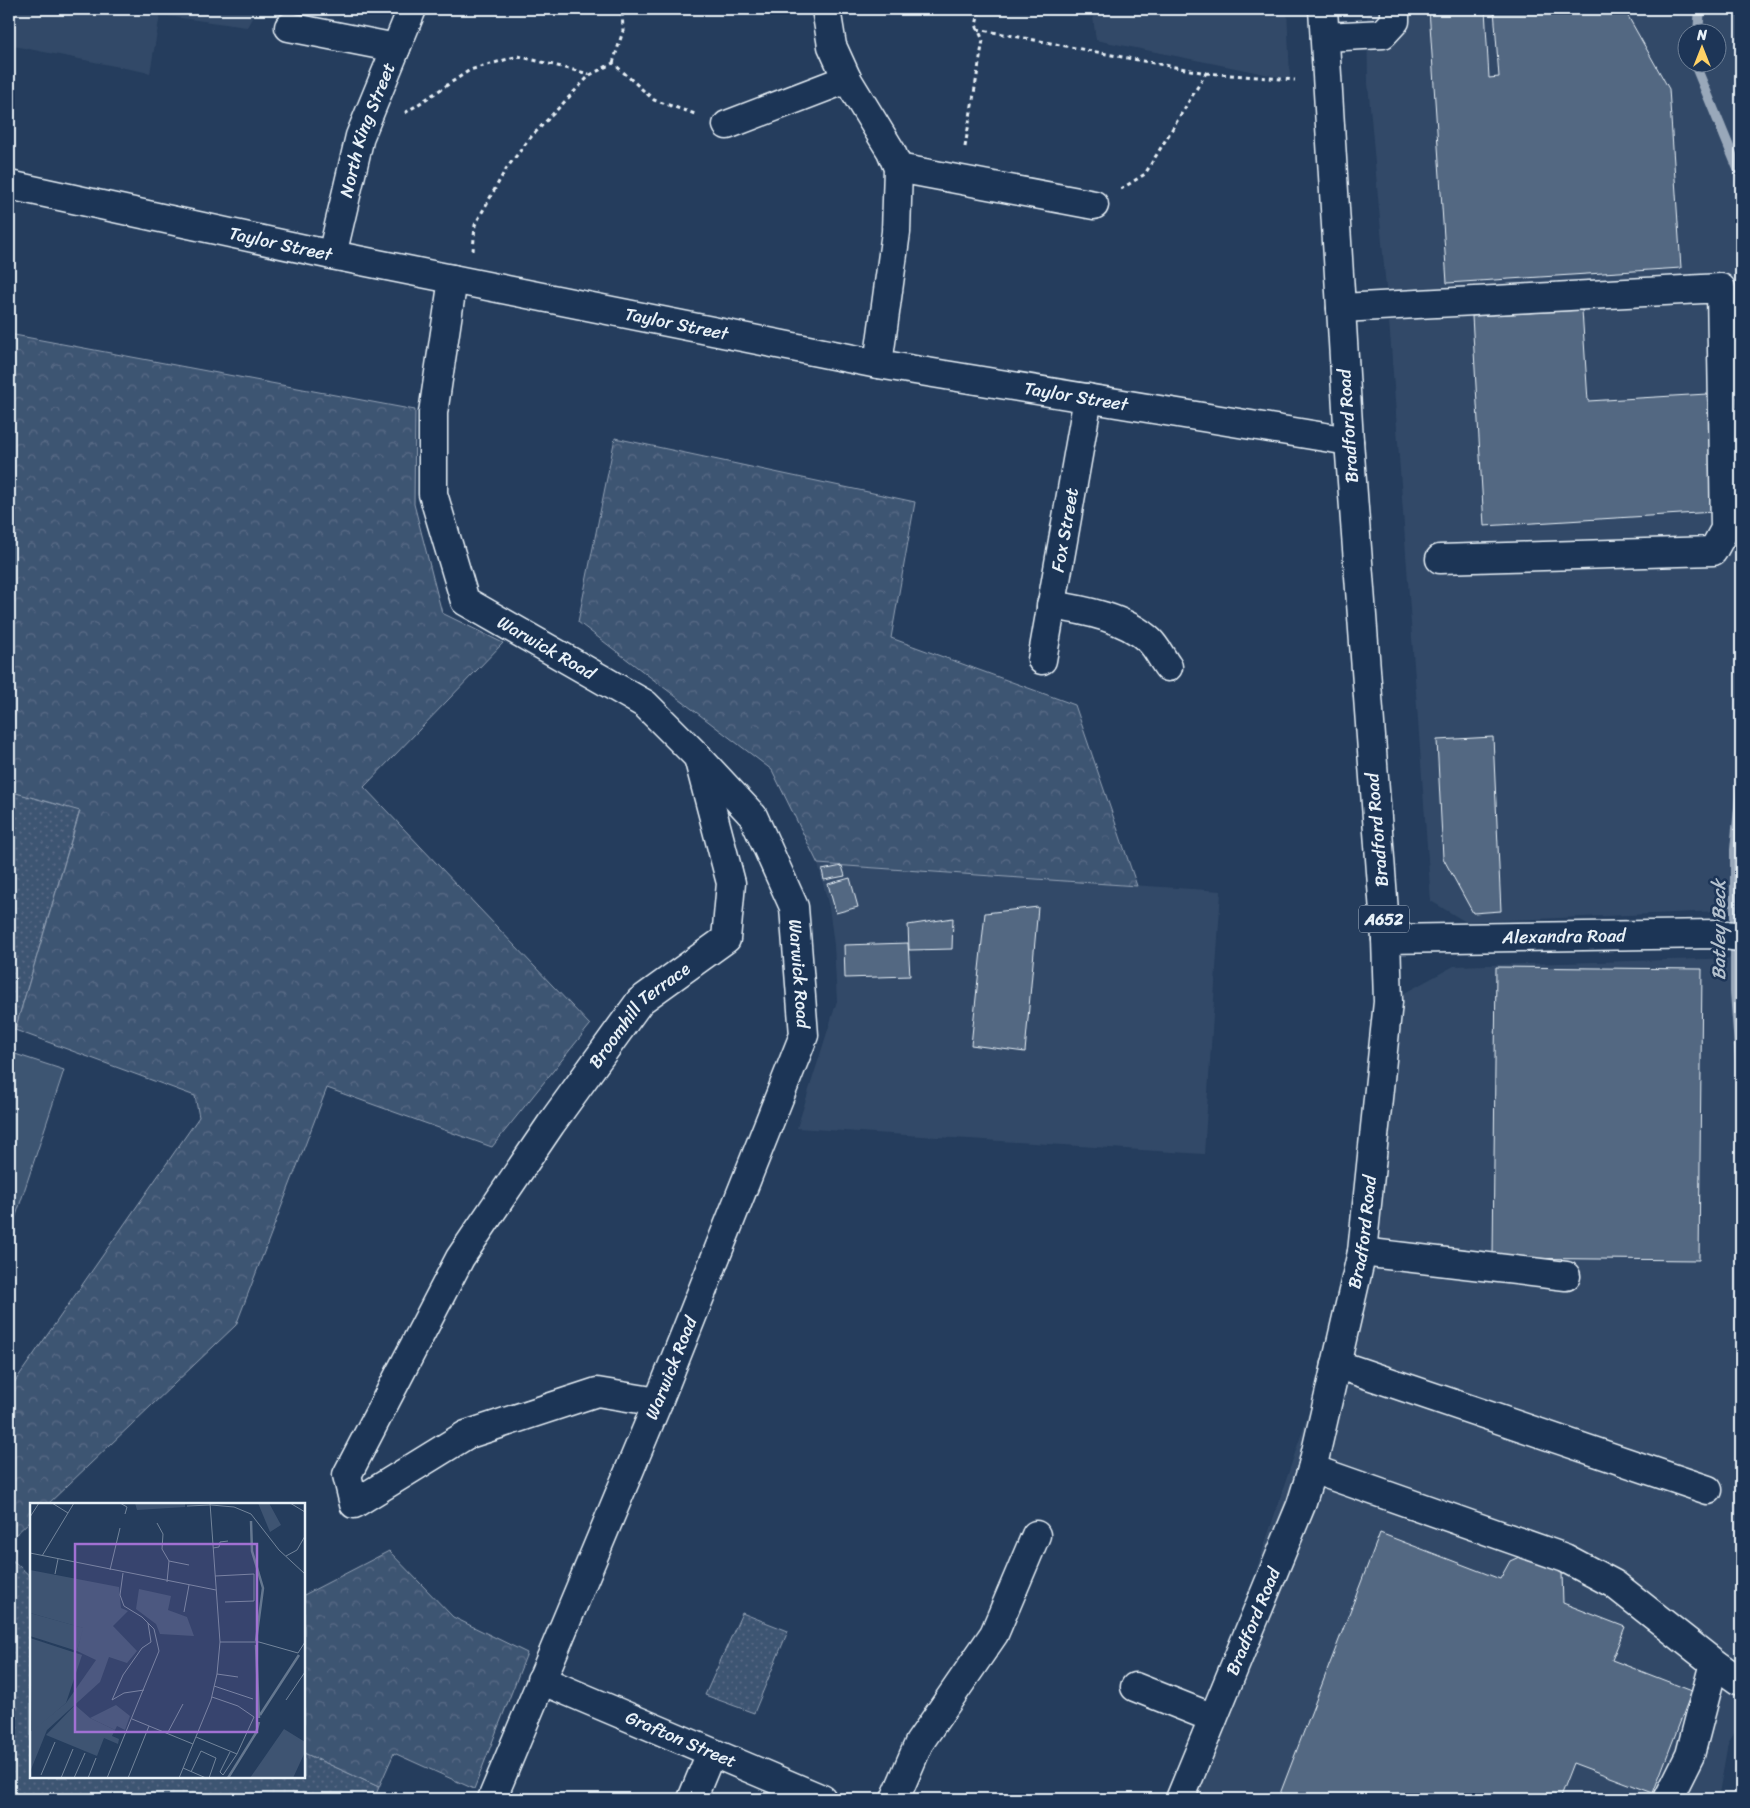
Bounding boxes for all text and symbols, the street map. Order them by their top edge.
north arrow [1678,22,1728,72]
text: N [1696,23,1707,48]
street label: North King Street [330,57,405,201]
street label: Taylor Street [226,217,336,271]
street label: Taylor Street [622,298,732,350]
street label: Bradford Road [1328,366,1368,484]
street label: Taylor Street [1022,372,1131,421]
street label: Fox Street [1042,485,1088,575]
street label: Warwick Road [491,607,603,689]
street label: Bradford Road [1356,770,1398,888]
water label: Batley Beck [1702,877,1735,980]
road number: A652 [1359,906,1409,932]
street label: Warwick Road [779,918,820,1031]
street label: Alexandra Road [1501,919,1627,953]
street label: Broomhill Terrace [580,953,698,1075]
street label: Bradford Road [1338,1172,1386,1292]
street label: Warwick Road [636,1310,707,1425]
inset map [30,1503,305,1778]
street label: Bradford Road [1217,1561,1290,1680]
street label: Grafton Street [620,1701,742,1777]

